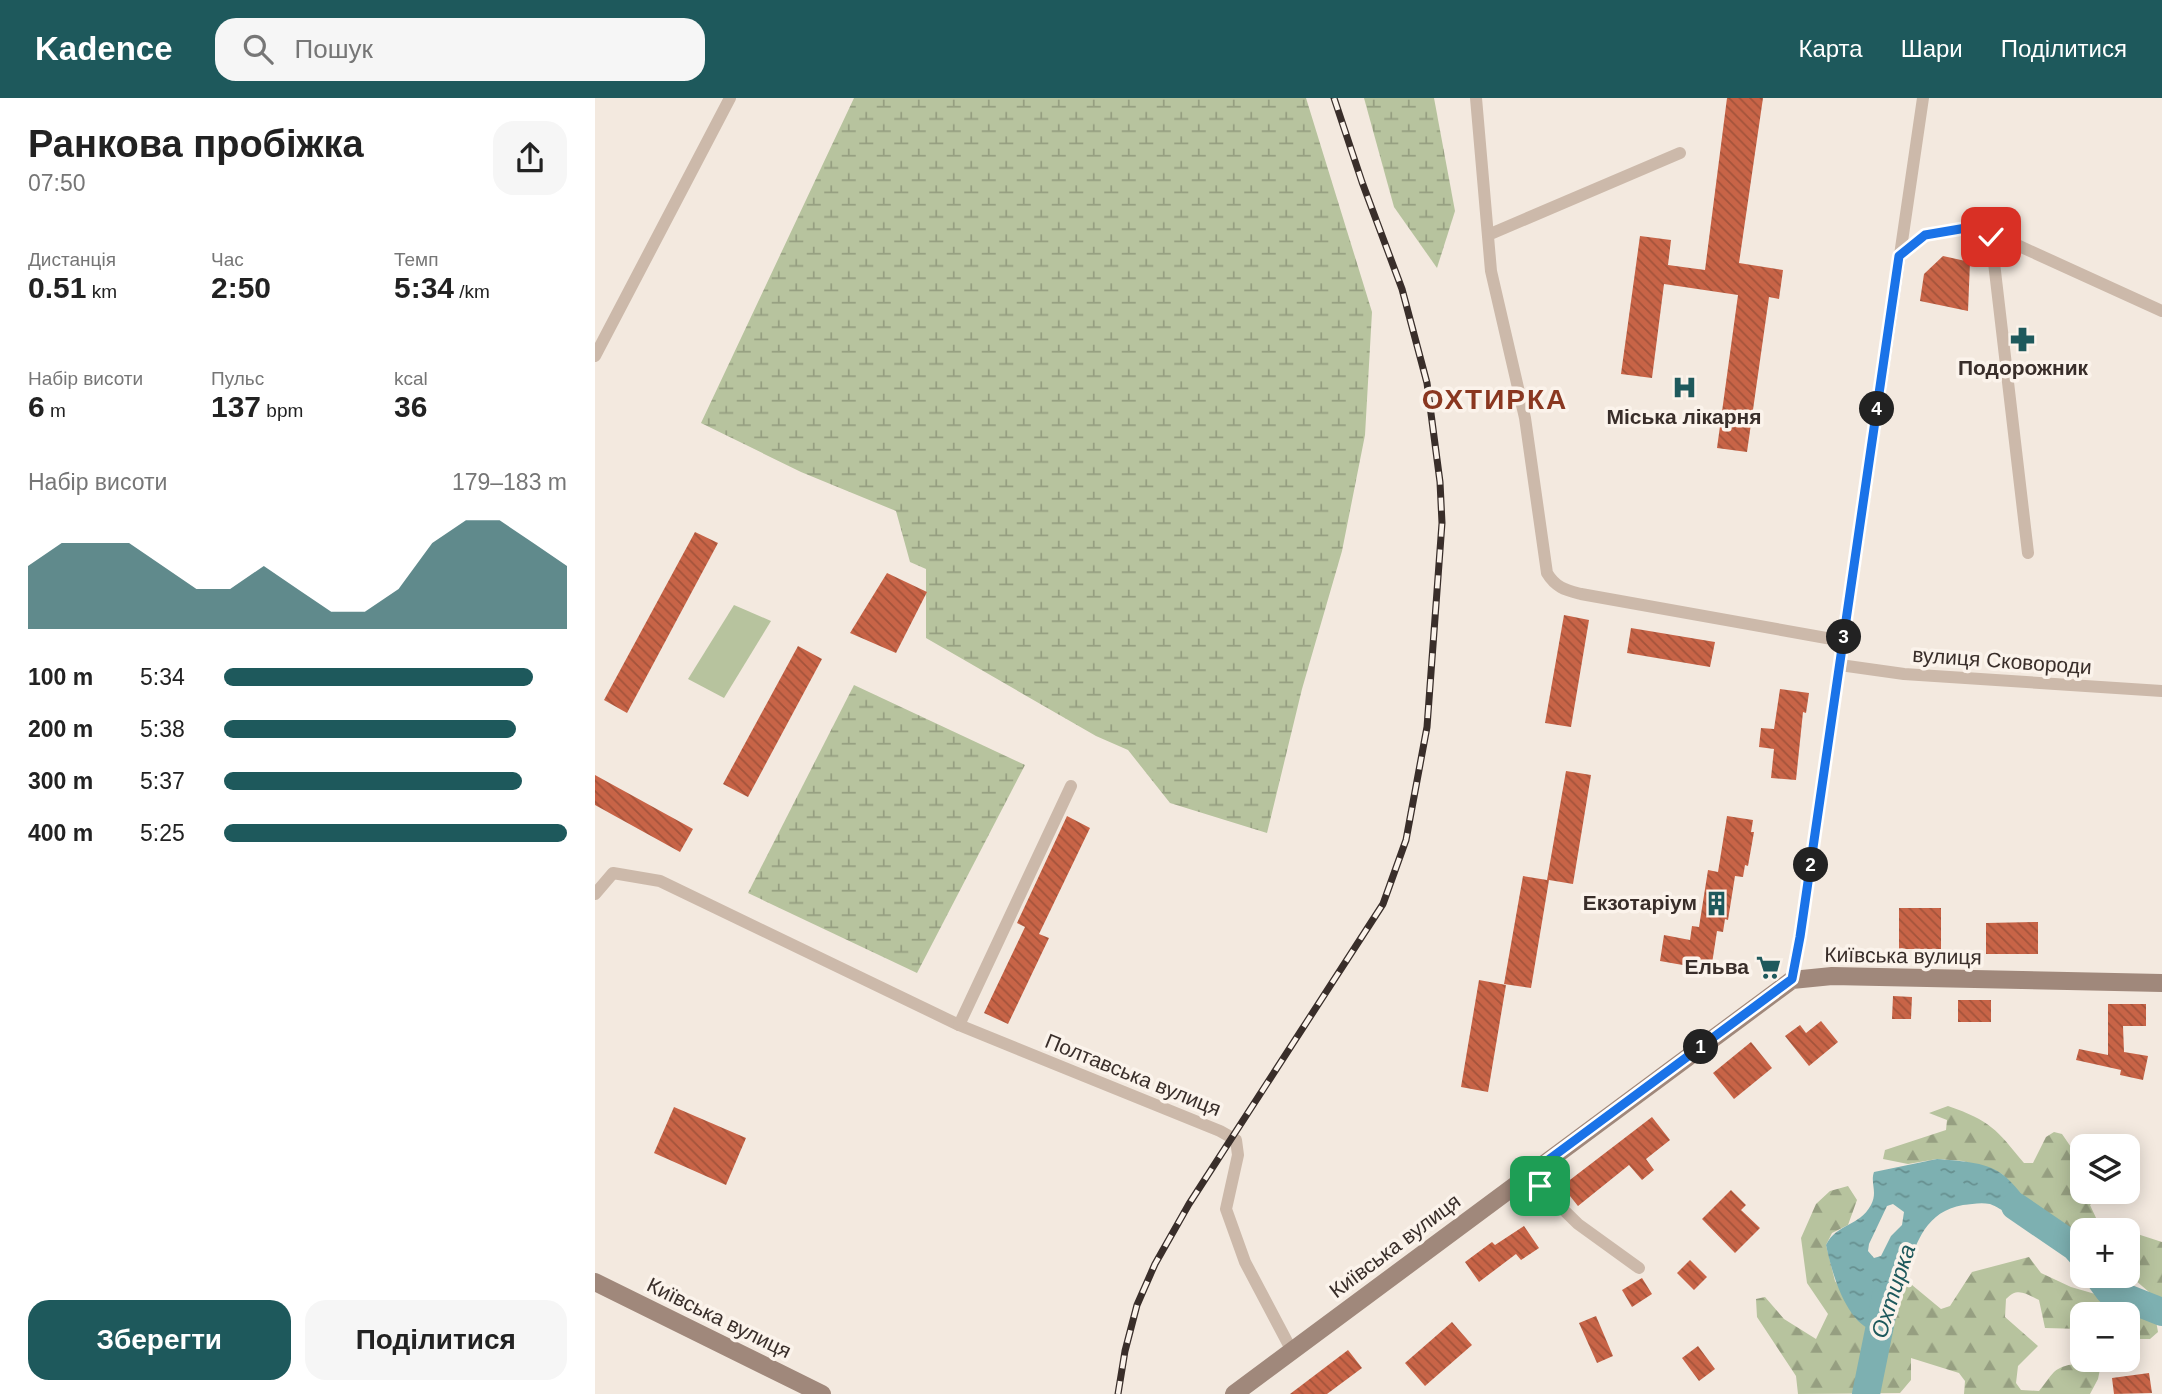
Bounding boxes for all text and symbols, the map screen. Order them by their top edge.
search box [215,18,705,81]
text: Kadence [35,30,173,67]
icon: search [239,30,277,68]
text: Пошук [295,34,373,64]
text: Карта [1798,35,1863,62]
text: Шари [1901,35,1963,62]
text: Поділитися [2001,35,2127,62]
button: share [493,121,567,195]
text: Ранкова пробіжка [28,123,364,165]
text: 07:50 [28,170,86,196]
pin [1961,207,2021,267]
icon: check [1972,218,2010,256]
text: Дистанція [28,249,116,270]
text: Час [211,249,244,270]
text: Темп [394,249,438,270]
text: 0.51 [28,271,86,304]
text: 2:50 [211,271,271,304]
text: 5:34 [394,271,454,304]
text: km [86,281,117,302]
text: /km [454,281,490,302]
pharmacy icon: Подорожник [2009,325,2037,353]
place label: Подорожник [1958,356,2089,379]
text: Набір висоти [28,368,143,389]
text: Пульс [211,368,264,389]
text: kcal [394,368,428,389]
hospital icon: Міська лікарня [1670,374,1698,402]
district label: ОХТИРКА [1422,384,1568,415]
text: 6 [28,390,45,423]
text: 137 [211,390,261,423]
text: 36 [394,390,427,423]
pin: 4 [1859,392,1895,426]
text: 4 [1871,398,1882,419]
text: m [45,400,66,421]
text: bpm [261,400,303,421]
place label: Міська лікарня [1606,405,1762,428]
text: Набір висоти [28,469,167,495]
text: 179–183 m [452,469,567,495]
pin: 3 [1827,620,1861,654]
text: 3 [1838,626,1849,647]
street label: вулиця Сковороди [1912,643,2092,678]
text: 100 m [28,664,93,690]
text: 5:34 [140,664,185,690]
text: 200 m [28,716,93,742]
text: 5:38 [140,716,185,742]
text: 300 m [28,768,93,794]
text: 5:37 [140,768,185,794]
text: 400 m [28,820,93,846]
text: 5:25 [140,820,185,846]
pin: 2 [1793,848,1829,882]
text: 2 [1805,854,1816,875]
building icon: Екзотаріум [1703,889,1731,917]
place label: Екзотаріум [1583,891,1697,914]
street label: Київська вулиця [1824,943,1982,968]
supermarket icon: Ельва [1755,953,1783,981]
place label: Ельва [1684,955,1749,978]
street label: Полтавська вулиця [1042,1029,1224,1120]
pin: 1 [1683,1030,1719,1065]
text: 1 [1695,1036,1706,1057]
map controls [2070,1134,2140,1372]
button: layers [2070,1134,2140,1204]
pin [1510,1156,1570,1216]
icon: arrive [1521,1167,1559,1205]
street label: Київська вулиця [1325,1189,1464,1302]
button: + [2070,1218,2140,1288]
water label: Охтирка [1866,1241,1920,1341]
street label: Київська вулиця [643,1273,795,1362]
button: Зберегти [28,1300,291,1380]
button: Поділитися [305,1300,567,1380]
button: − [2070,1302,2140,1372]

